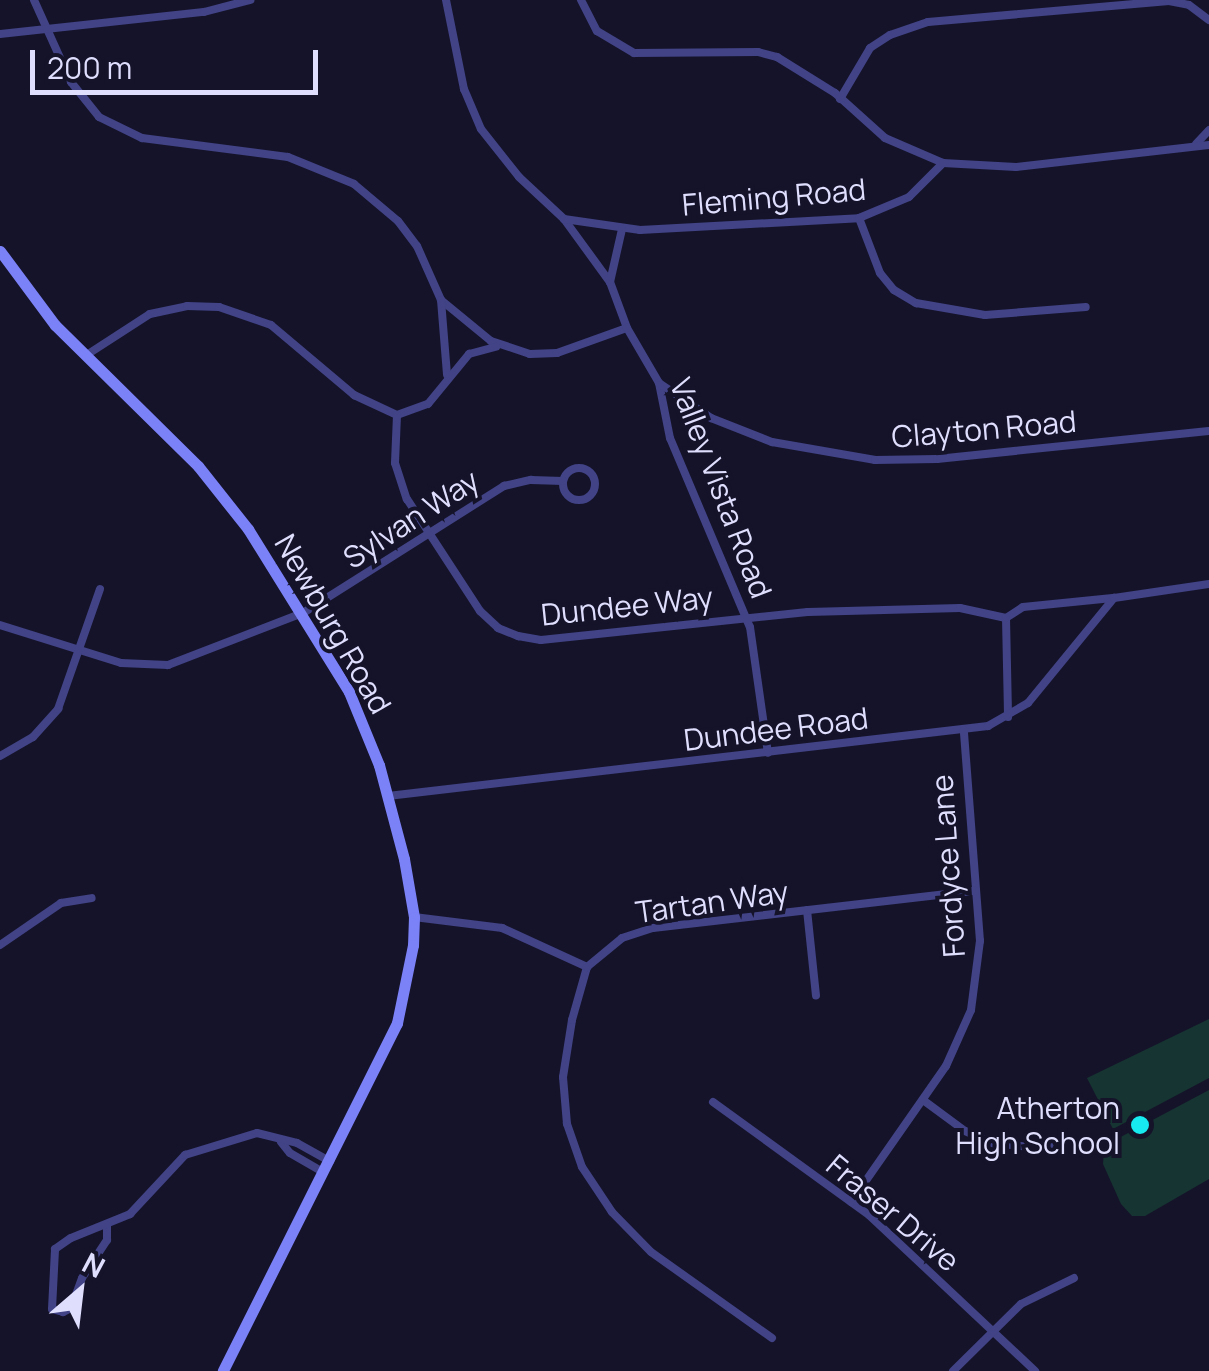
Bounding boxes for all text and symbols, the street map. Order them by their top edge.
scale bar [35,30,322,92]
text: 200 m [47,47,132,88]
street label: Fleming Road [681,171,867,223]
street label: Valley Vista Road [663,373,779,603]
street label: Clayton Road [890,403,1078,455]
street label: Sylvan Way [337,462,485,576]
street label: Newburg Road [267,528,399,720]
street label: Dundee Way [539,579,715,633]
street label: Dundee Road [682,700,870,758]
street label: Fordyce Lane [924,774,972,958]
street label: Tartan Way [633,873,791,931]
place label: Atherton High School [955,1090,1120,1160]
marker: Atherton High School [1129,1114,1151,1136]
street label: Fraser Drive [819,1147,967,1279]
north arrow [30,1241,130,1341]
text: N [76,1243,112,1286]

